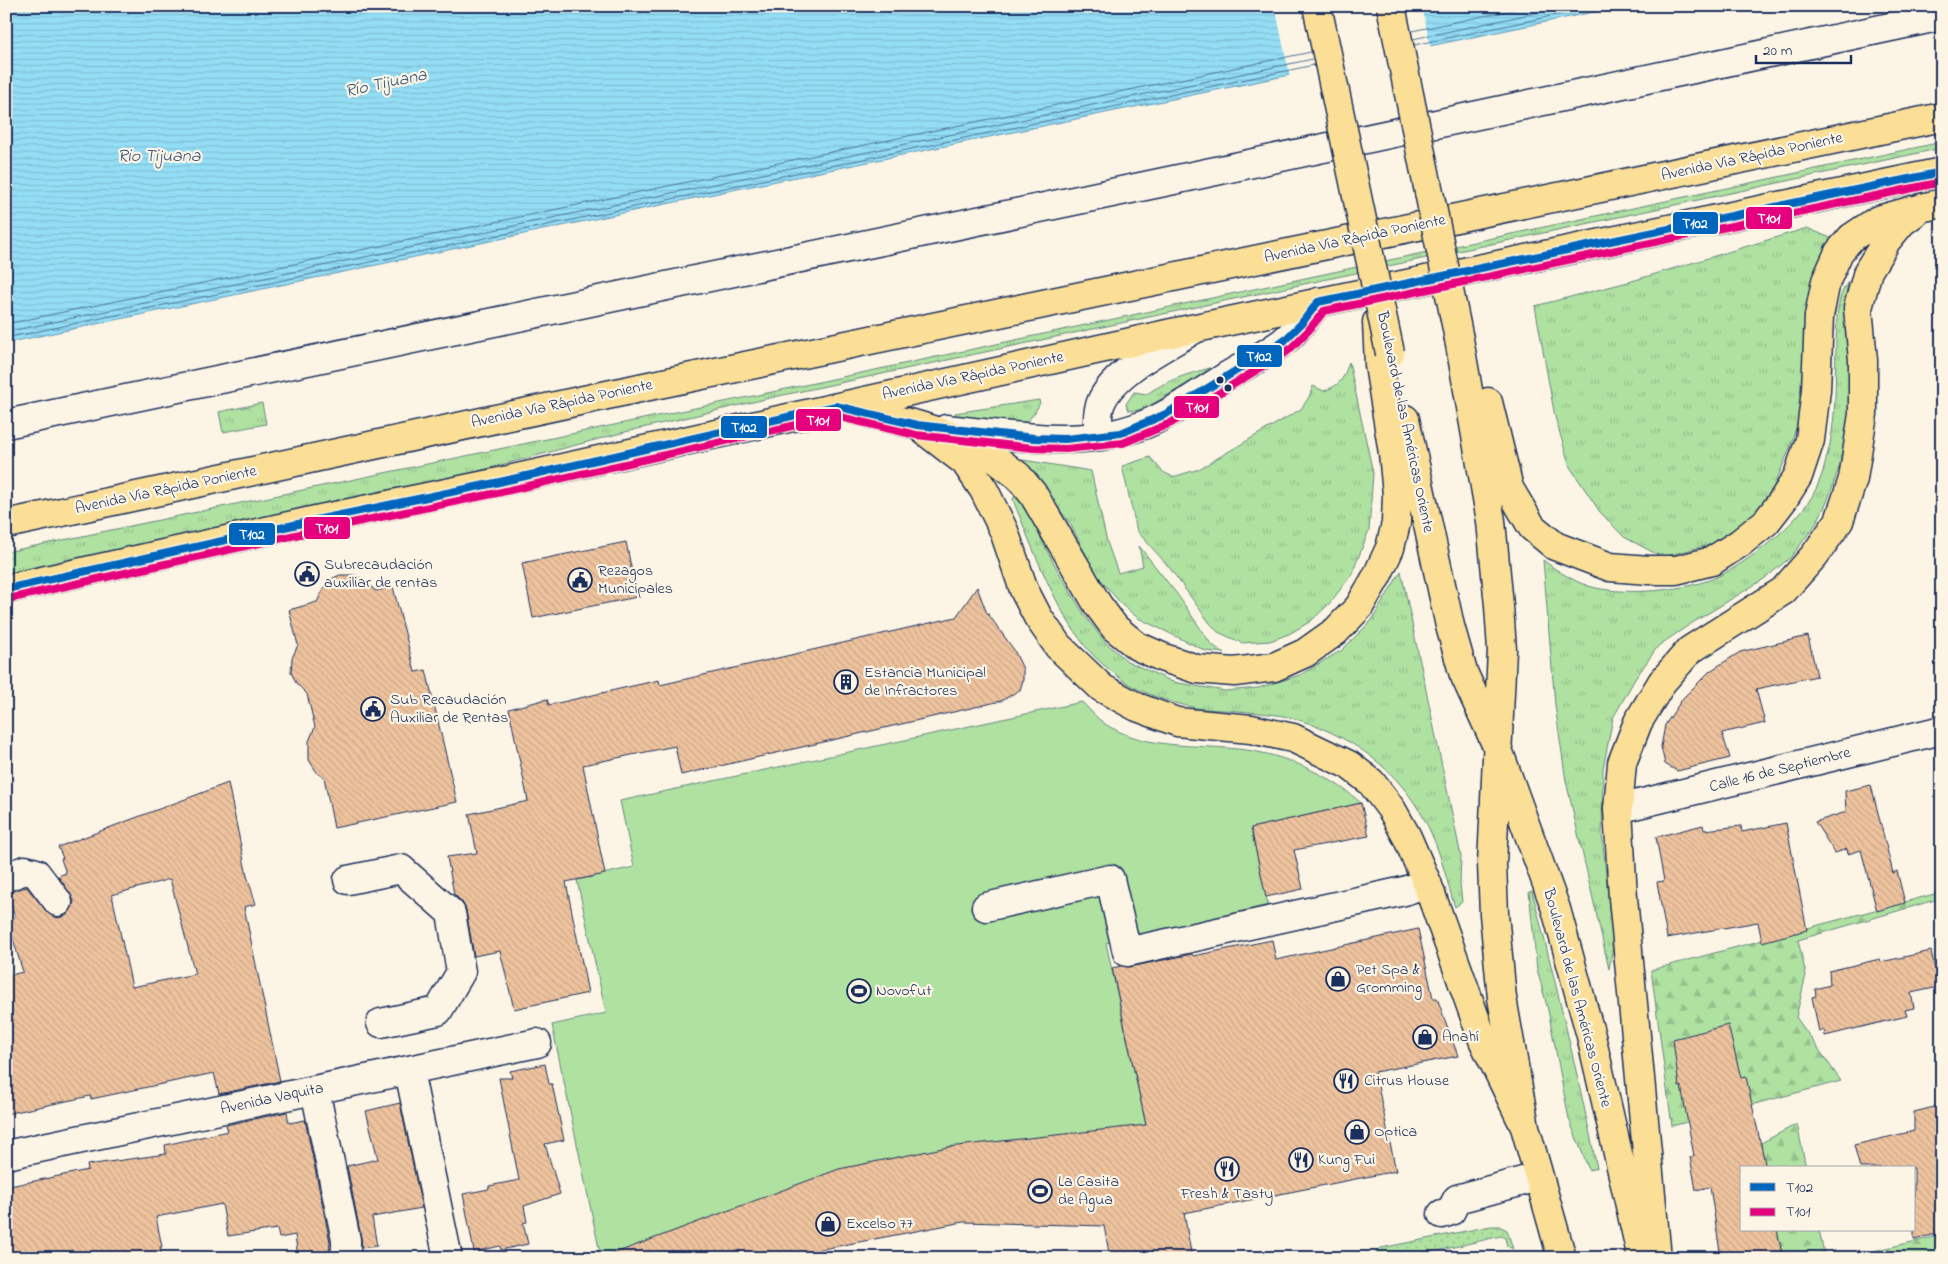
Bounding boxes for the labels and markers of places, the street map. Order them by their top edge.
unlabelled marker [1215,375,1225,385]
unlabelled marker [1223,383,1233,393]
place label: Subrecaudación auxiliar de rentas [324,553,437,595]
place label: Rezagos Municipales [598,559,673,601]
public building icon: Subrecaudación auxiliar de rentas [294,561,320,587]
public building icon: Rezagos Municipales [567,567,593,593]
place label: Estancia Municipal de Infractores [864,661,986,703]
building icon: Estancia Municipal de Infractores [833,669,859,695]
place label: Sub Recaudación Auxiliar de Rentas [390,688,508,730]
public building icon: Sub Recaudación Auxiliar de Rentas [360,696,386,722]
place label: Pet Spa & Gromming [1356,958,1422,1000]
shop icon: Pet Spa & Gromming [1325,966,1351,992]
sports icon: Novofut [846,978,872,1004]
place label: Novofut [876,979,932,1003]
shop icon: Anahí [1412,1024,1438,1050]
place label: Anahí [1442,1025,1479,1049]
restaurant icon: Citrus House [1333,1068,1359,1094]
place label: Citrus House [1364,1069,1450,1093]
shop icon: Optica [1344,1119,1370,1145]
place label: Optica [1374,1120,1417,1144]
restaurant icon: Kung Fui [1288,1147,1314,1173]
place label: Kung Fui [1318,1148,1375,1172]
restaurant icon: Fresh & Tasty [1214,1156,1240,1182]
place label: La Casita de Agua [1058,1170,1119,1212]
sports icon: La Casita de Agua [1027,1178,1053,1204]
place label: Fresh & Tasty [1180,1182,1273,1206]
shop icon: Excelso 77 [815,1211,841,1237]
place label: Excelso 77 [846,1212,913,1236]

